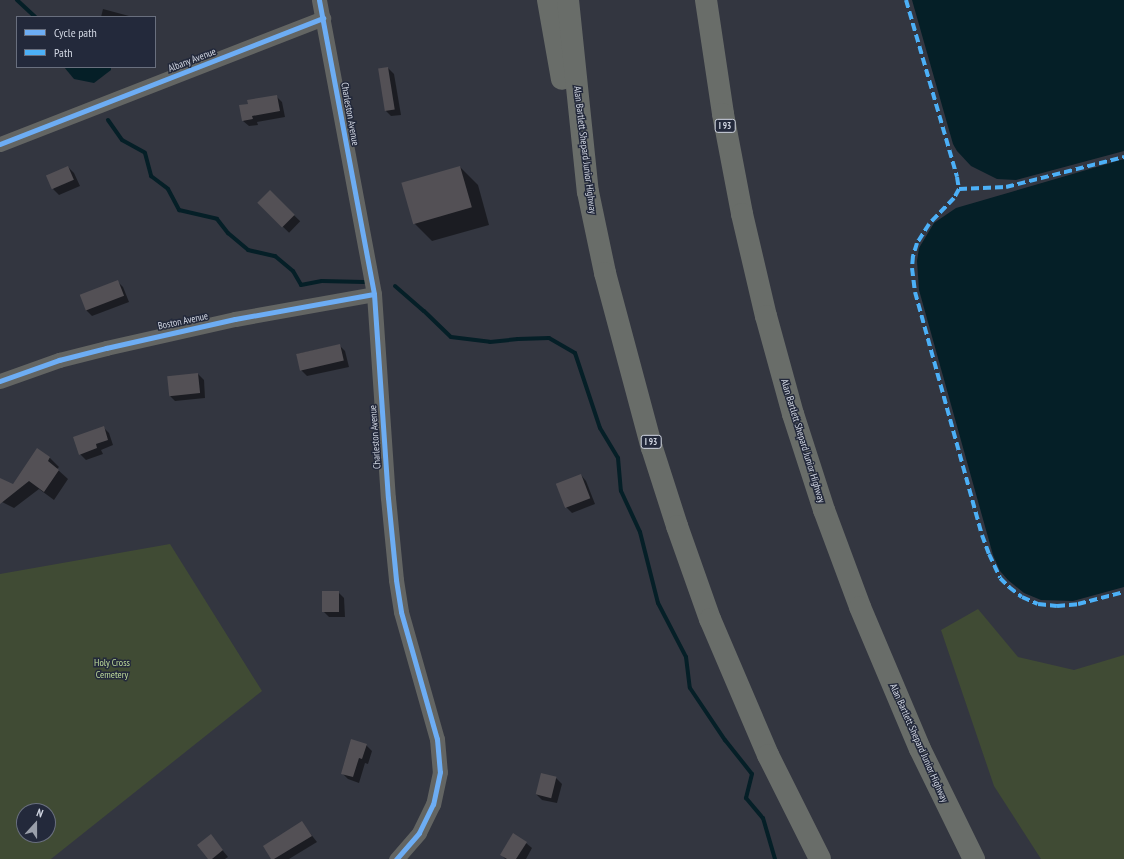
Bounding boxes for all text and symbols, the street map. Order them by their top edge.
legend [16,16,156,68]
text: Cycle path [54,25,97,40]
text: Path [54,45,72,60]
street label: Albany Avenue [166,45,218,75]
street label: Charleston Avenue [339,81,361,147]
street label: Alan Bartlett Shepard Junior Highway [571,85,599,215]
road number: I 93 [714,119,736,133]
street label: Boston Avenue [157,310,209,332]
street label: Alan Bartlett Shepard Junior Highway [778,378,828,504]
street label: Charleston Avenue [367,404,383,470]
road number: I 93 [640,435,662,449]
park label: Holy Cross Cemetery [94,656,130,680]
street label: Alan Bartlett Shepard Junior Highway [887,682,951,804]
north arrow [16,803,56,843]
text: N [35,805,45,820]

